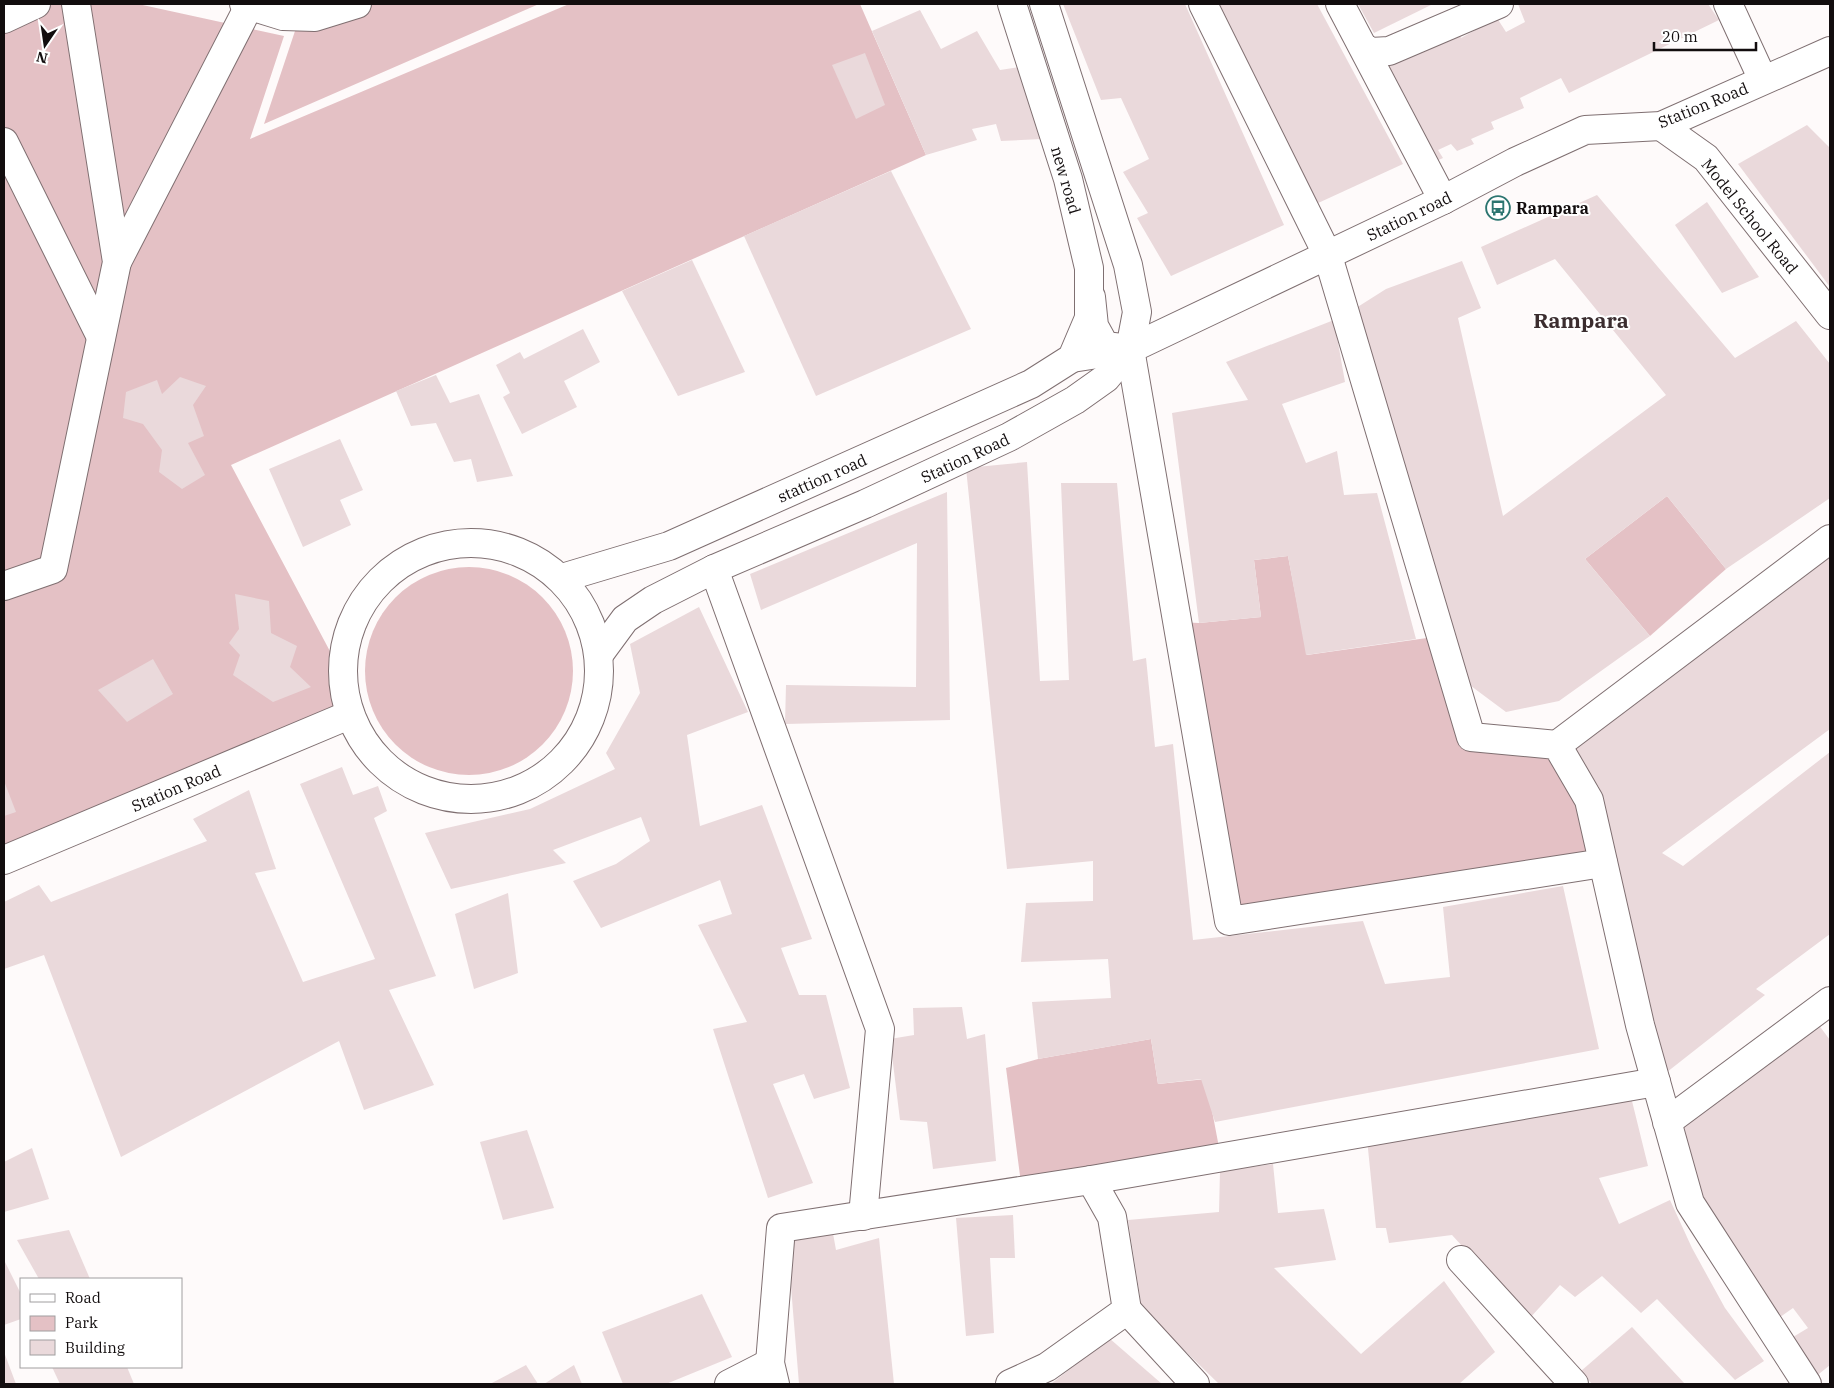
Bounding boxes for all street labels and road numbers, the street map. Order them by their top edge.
street label: Station Road [1655,78,1751,132]
street label: new road [1047,144,1085,217]
street label: Model School Road [1697,154,1803,278]
street label: Station road [1363,187,1455,245]
street label: Station Road [918,429,1013,487]
street label: stattion road [774,449,870,507]
street label: Station Road [128,760,224,816]

